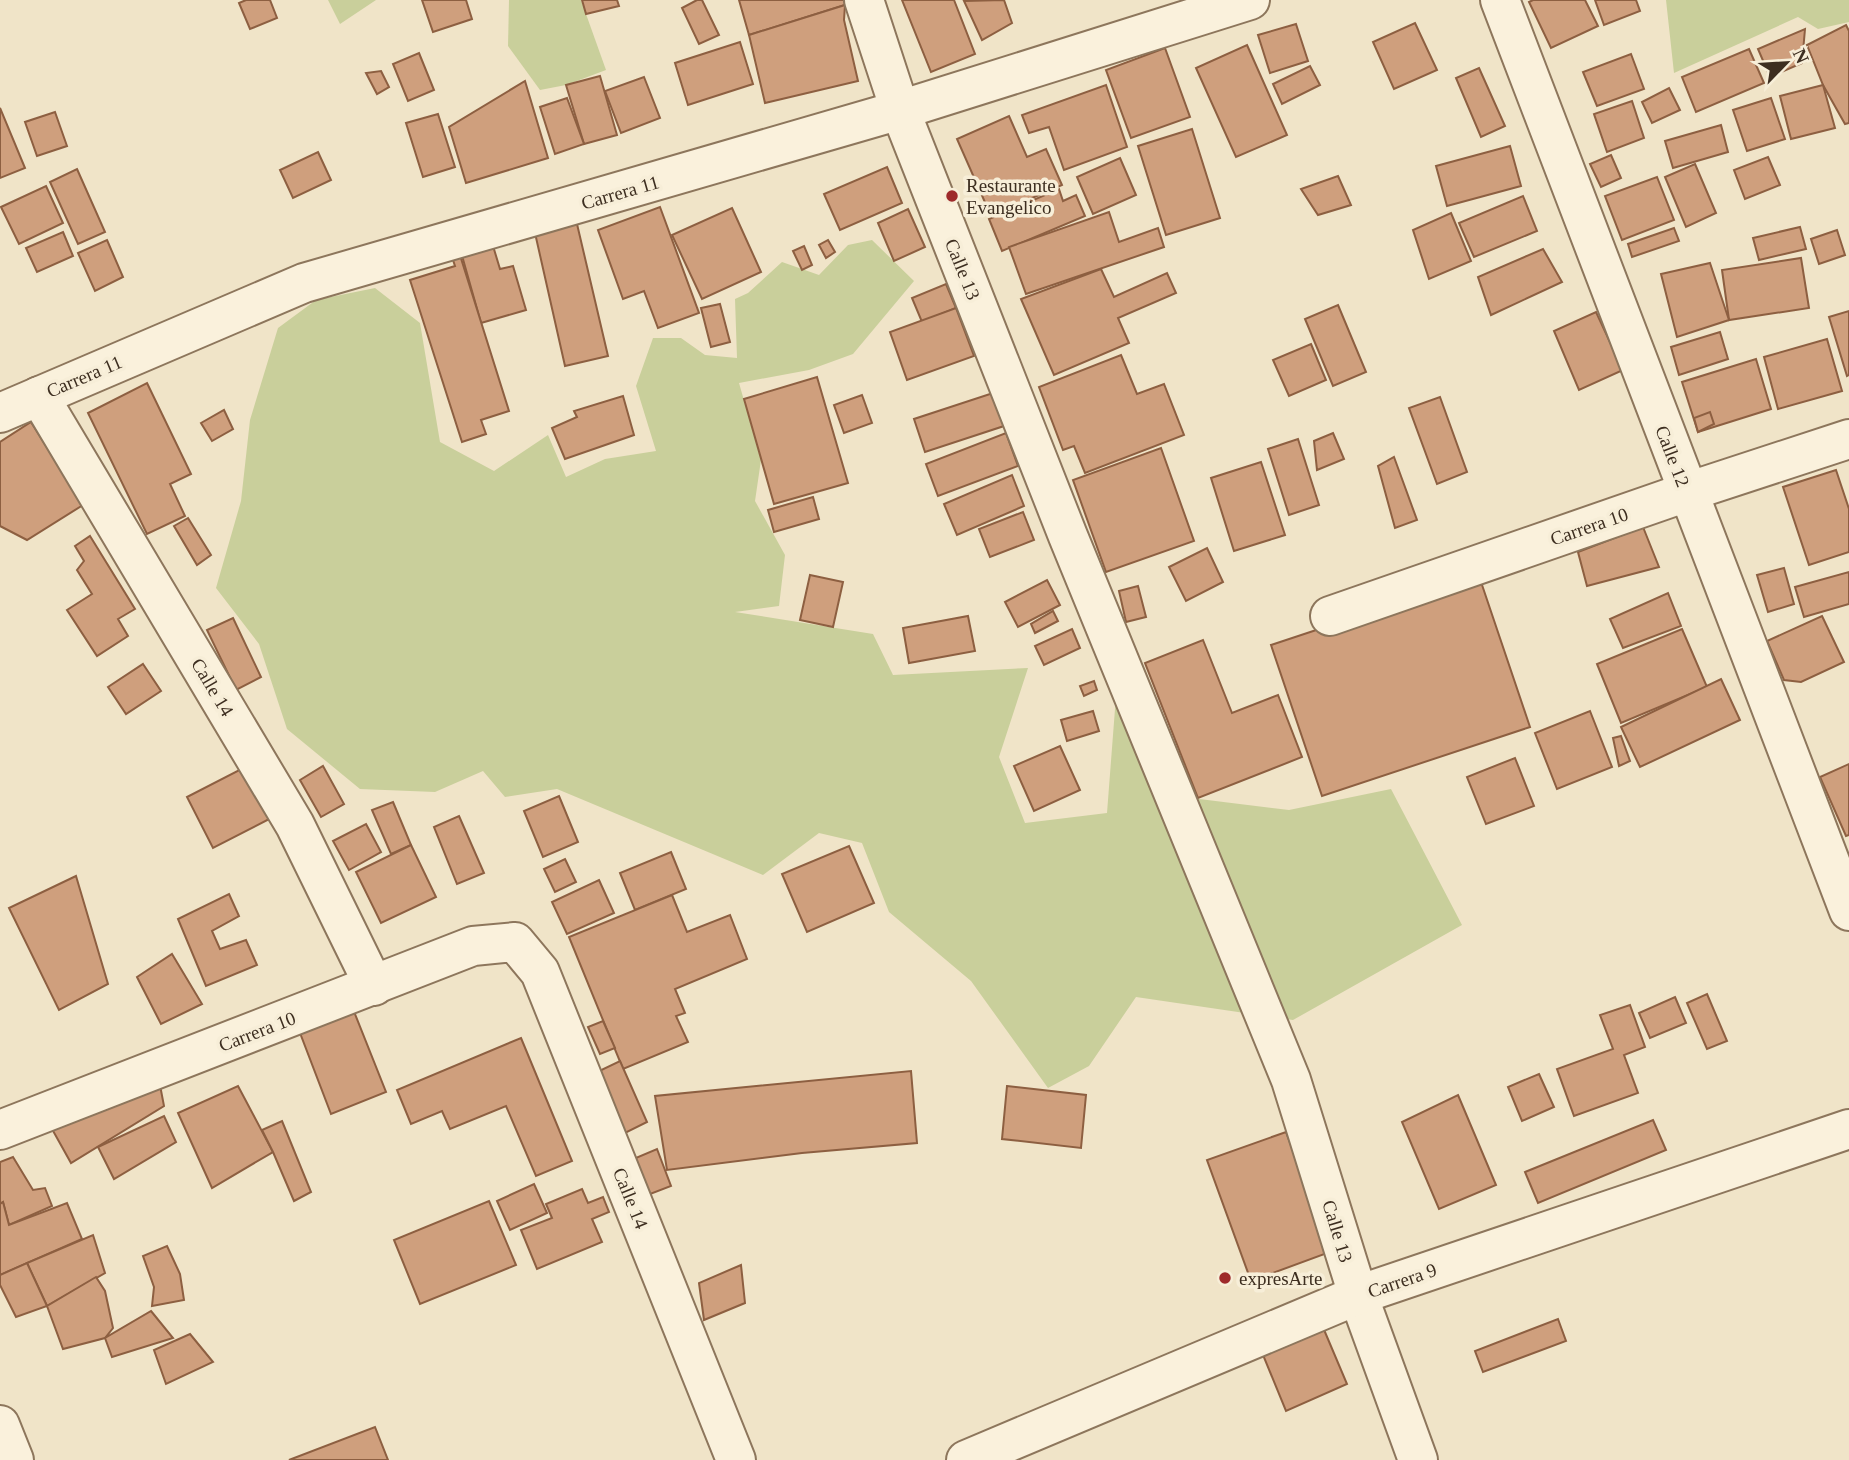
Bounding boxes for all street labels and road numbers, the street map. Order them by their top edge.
street label: Carrera 11 [579,171,661,214]
street label: Calle 13 [941,236,984,303]
street label: Carrera 11 [43,351,125,402]
street label: Calle 12 [1651,423,1694,490]
street label: Carrera 10 [1548,503,1631,550]
street label: Calle 14 [187,654,238,720]
street label: Carrera 10 [216,1007,299,1056]
street label: Calle 14 [609,1165,652,1232]
street label: Calle 13 [1318,1198,1357,1265]
street label: Carrera 9 [1365,1259,1439,1302]

